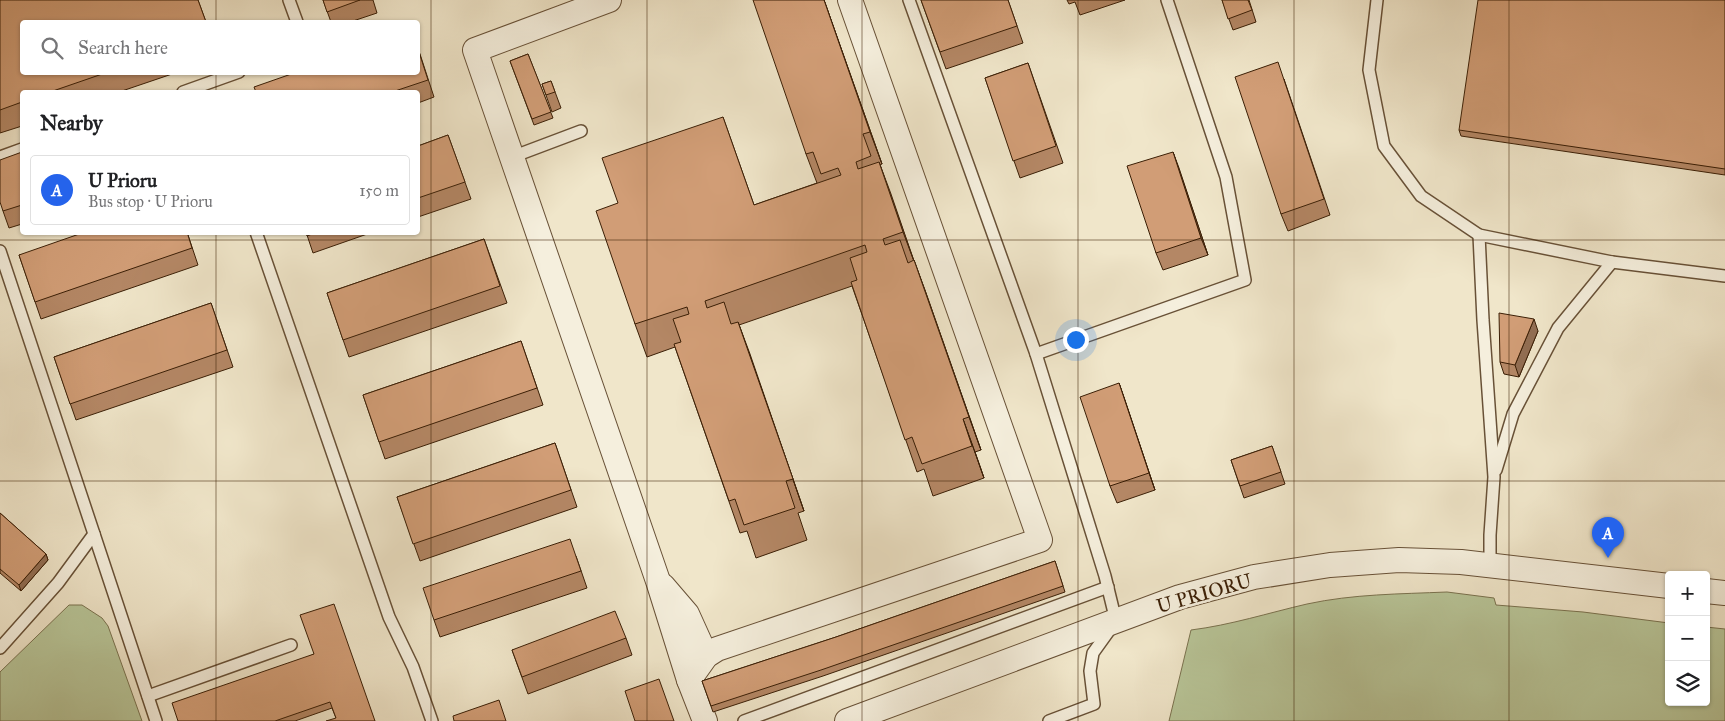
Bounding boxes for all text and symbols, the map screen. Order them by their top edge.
search box [20,20,420,75]
icon: search [38,34,66,62]
text: Search here [78,36,168,59]
text: Nearby [40,110,103,136]
text: U Prioru [88,169,157,192]
text: A [52,181,62,200]
text: 150 m [359,181,399,200]
text: Bus stop · U Prioru [88,192,213,211]
your location [1063,327,1089,353]
pin: A [1592,517,1624,558]
street label: U PRIORU [1154,568,1255,618]
map controls [1665,571,1710,706]
button: + [1665,571,1710,616]
button: − [1665,616,1710,661]
button: layers [1665,661,1710,706]

